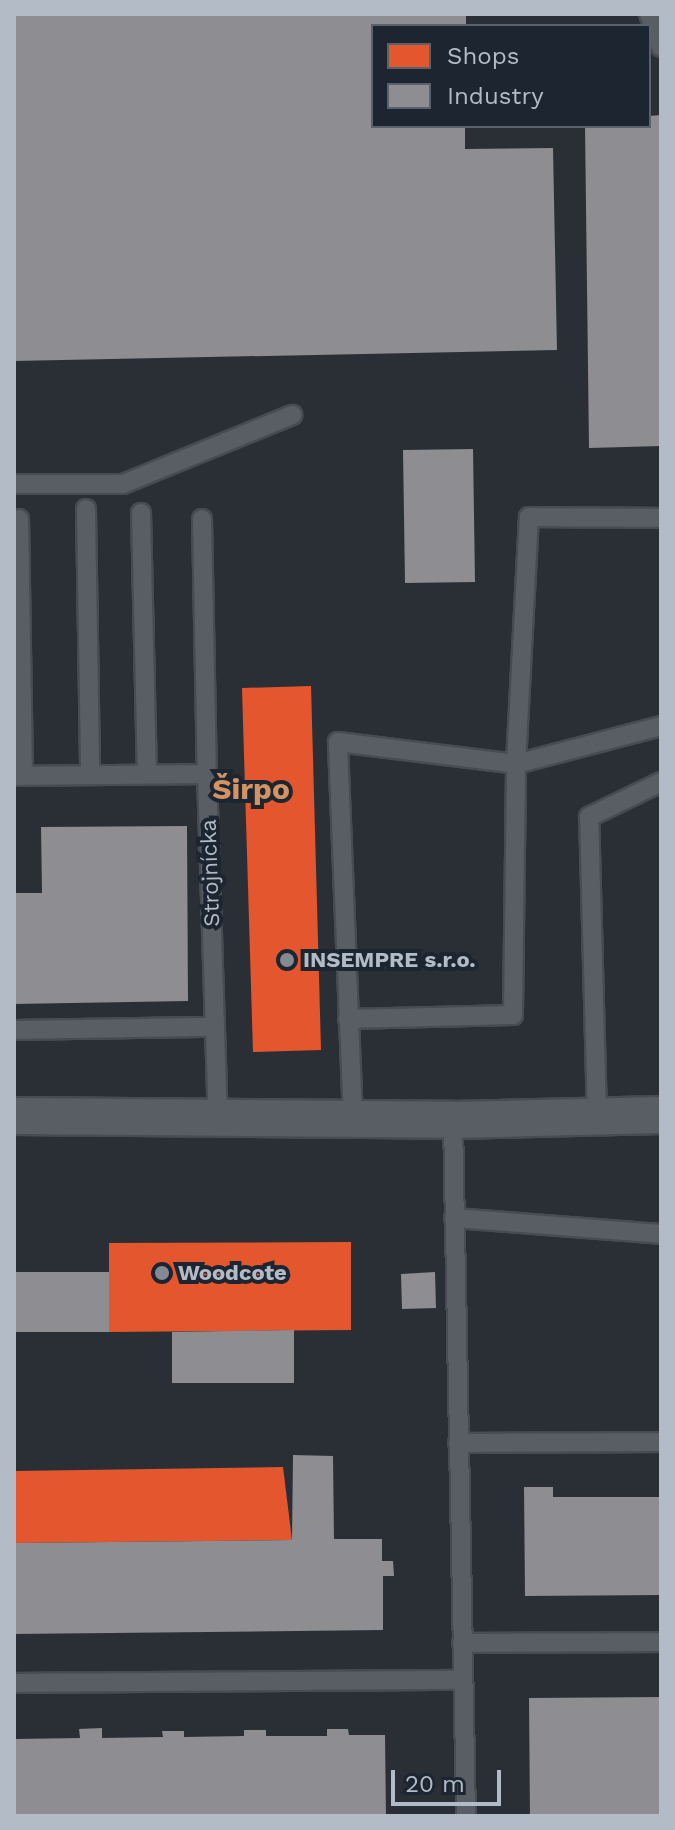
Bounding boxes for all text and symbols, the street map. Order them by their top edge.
legend [371,24,651,128]
text: Shops [447,42,519,70]
text: Industry [447,82,544,110]
district label: Širpo [212,771,290,807]
street label: Strojnícka [195,819,225,927]
place label: INSEMPRE s.r.o. [303,947,476,973]
marker: INSEMPRE s.r.o. [278,951,296,969]
place label: Woodcote [178,1260,287,1286]
marker: Woodcote [153,1264,171,1282]
scale bar [395,1754,505,1804]
text: 20 m [405,1770,465,1798]

